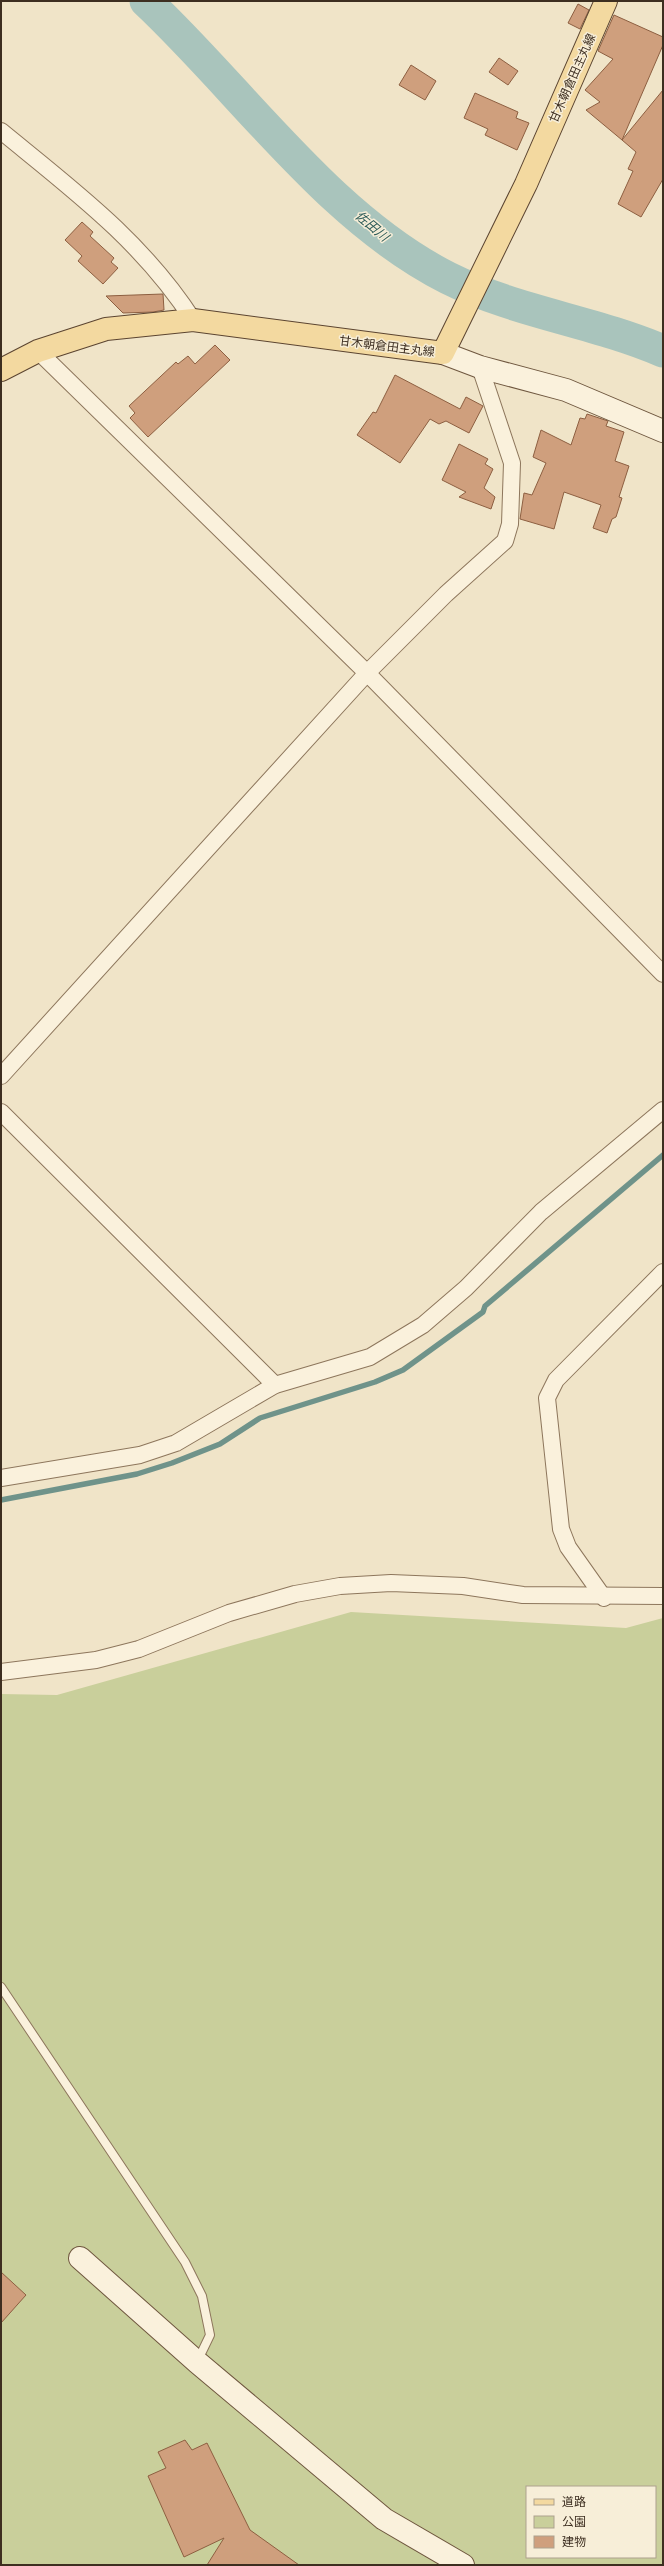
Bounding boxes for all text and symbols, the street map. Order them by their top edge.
street label: 甘木朝倉田主丸線 [546,31,598,125]
water label: 佐田川 [352,207,394,246]
street label: 甘木朝倉田主丸線 [338,333,436,359]
legend [526,2486,656,2558]
text: 道路 [562,2494,586,2509]
text: 公園 [562,2514,586,2529]
text: 建物 [562,2534,586,2549]

